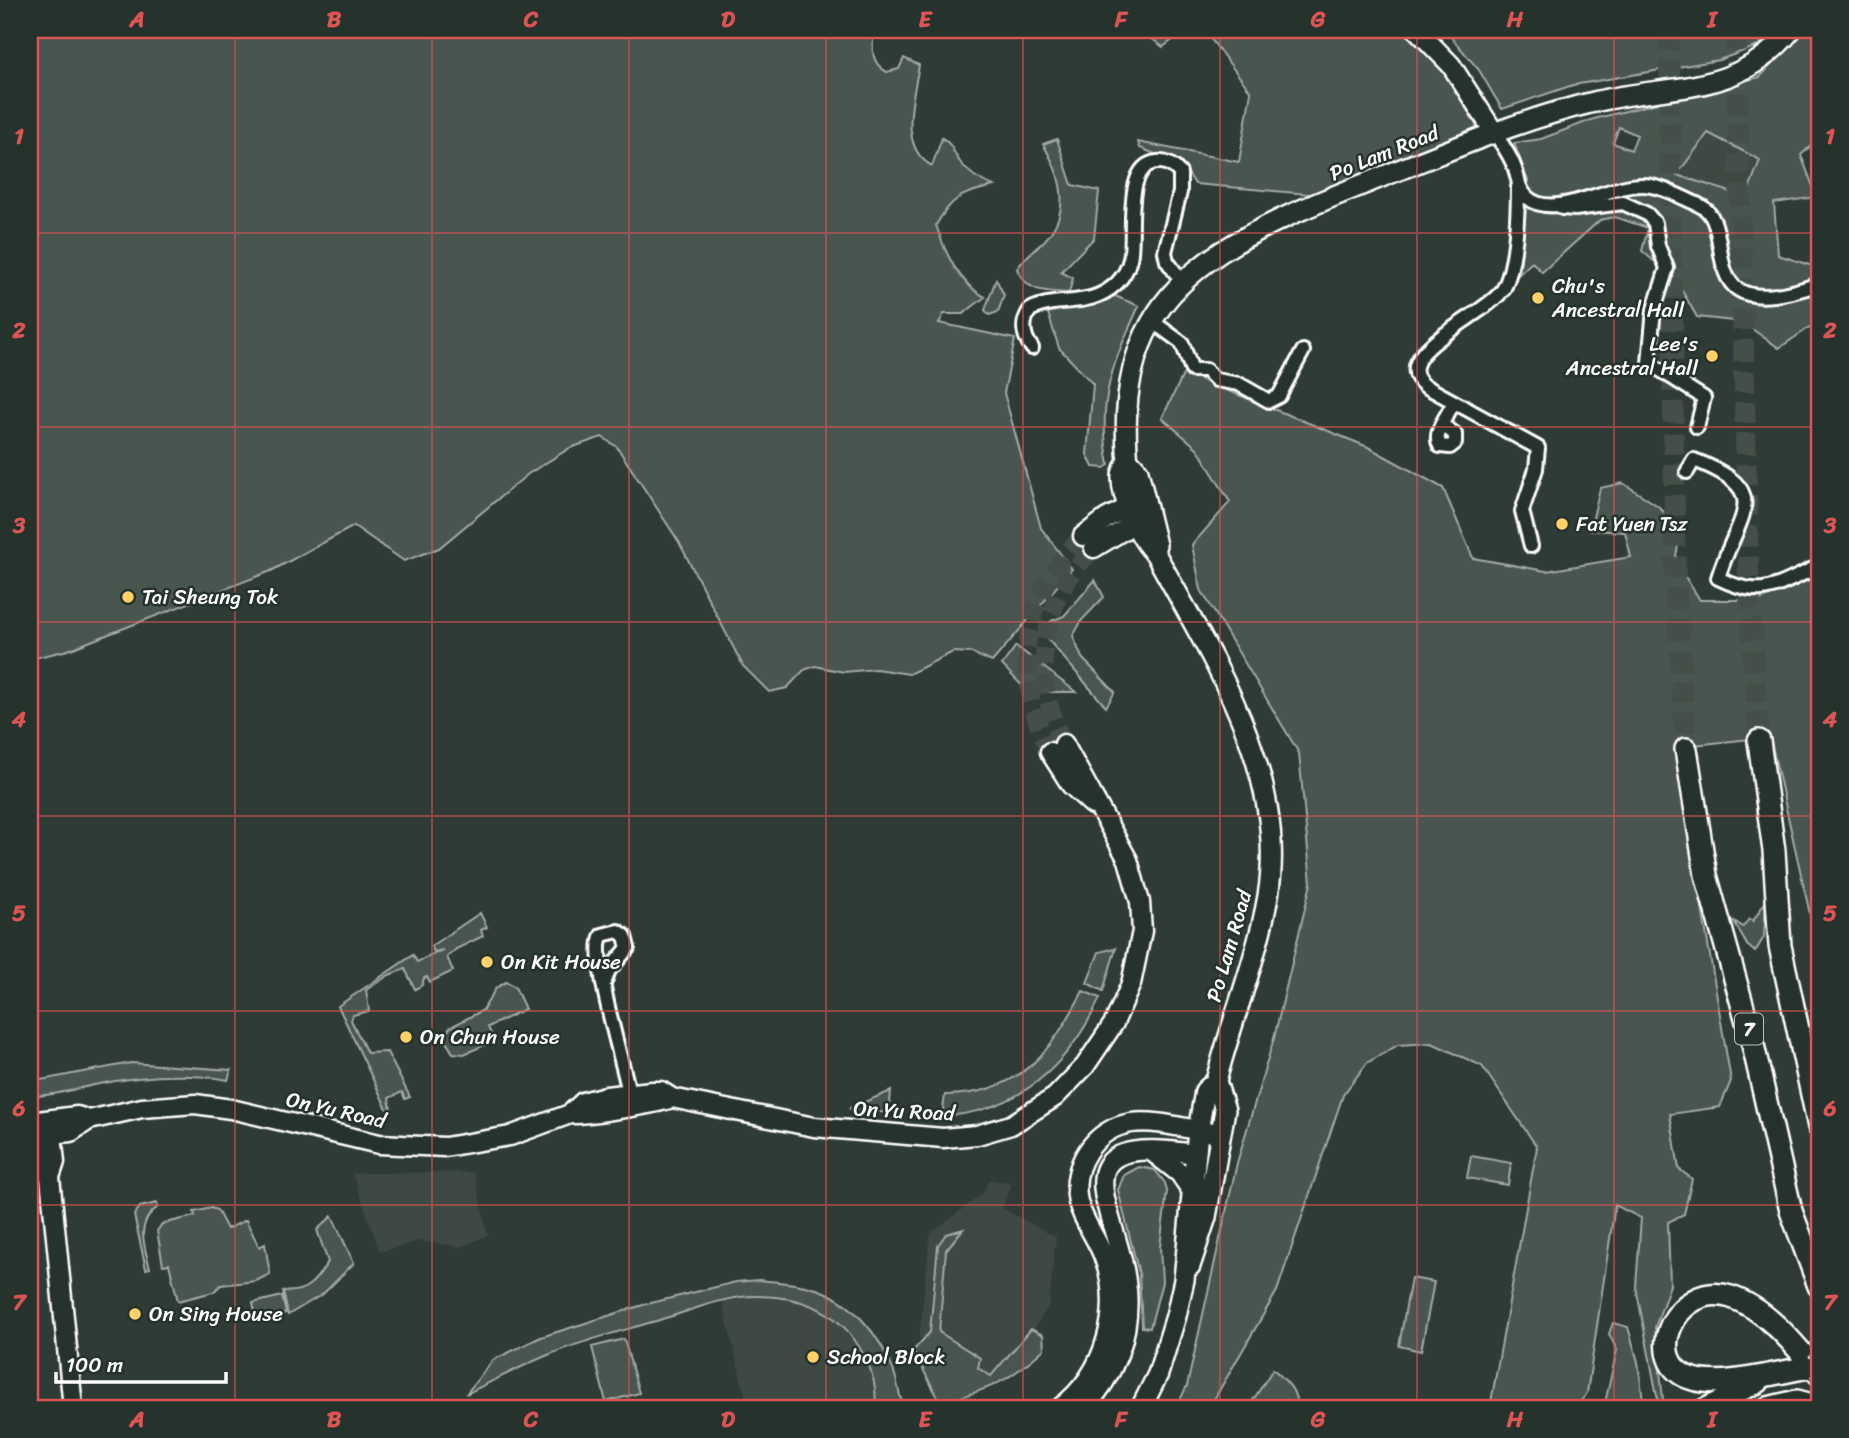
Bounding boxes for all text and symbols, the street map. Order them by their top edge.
text: A [128,0,145,40]
text: B [327,0,342,40]
text: C [523,0,539,40]
text: D [721,0,736,40]
text: E [919,0,934,40]
text: F [1114,0,1129,40]
text: G [1310,0,1326,40]
text: H [1506,0,1524,40]
text: I [1706,0,1718,40]
street label: Po Lam Road [1323,113,1446,192]
text: 1 [14,116,24,157]
text: 1 [1825,116,1835,157]
place label: Chu's Ancestral Hall [1551,267,1685,329]
marker: Chu's Ancestral Hall [1530,290,1546,306]
text: 2 [11,310,26,351]
text: 2 [1822,310,1837,351]
place label: Lee's Ancestral Hall [1565,325,1699,387]
marker: Lee's Ancestral Hall [1704,348,1720,364]
text: 3 [12,505,26,546]
place label: Fat Yuen Tsz [1576,505,1688,543]
text: 3 [1823,505,1837,546]
marker: Fat Yuen Tsz [1554,516,1570,532]
place label: Tai Sheung Tok [142,578,279,616]
marker: Tai Sheung Tok [120,589,136,605]
text: 4 [11,699,27,740]
text: 4 [1822,699,1838,740]
street label: Po Lam Road [1195,884,1264,1007]
text: 5 [12,893,26,934]
text: 5 [1823,893,1837,934]
place label: On Kit House [501,943,621,981]
marker: On Kit House [479,954,495,970]
road number: 7 [1735,1014,1763,1044]
place label: On Chun House [420,1018,560,1056]
marker: On Chun House [398,1029,414,1045]
street label: On Yu Road [282,1080,392,1140]
text: 6 [11,1088,26,1129]
text: 6 [1822,1088,1837,1129]
street label: On Yu Road [852,1089,958,1133]
text: 7 [12,1282,27,1323]
text: 7 [1823,1282,1838,1323]
place label: On Sing House [149,1295,283,1333]
marker: On Sing House [127,1306,143,1322]
place label: School Block [827,1338,946,1376]
scale bar [56,1340,226,1384]
text: 100 m [66,1346,123,1384]
marker: School Block [805,1349,821,1365]
text: A [128,1399,145,1438]
text: B [327,1399,342,1438]
text: C [523,1399,539,1438]
text: D [721,1399,736,1438]
text: E [919,1399,934,1438]
text: F [1114,1399,1129,1438]
text: G [1310,1399,1326,1438]
text: H [1506,1399,1524,1438]
text: I [1706,1399,1718,1438]

